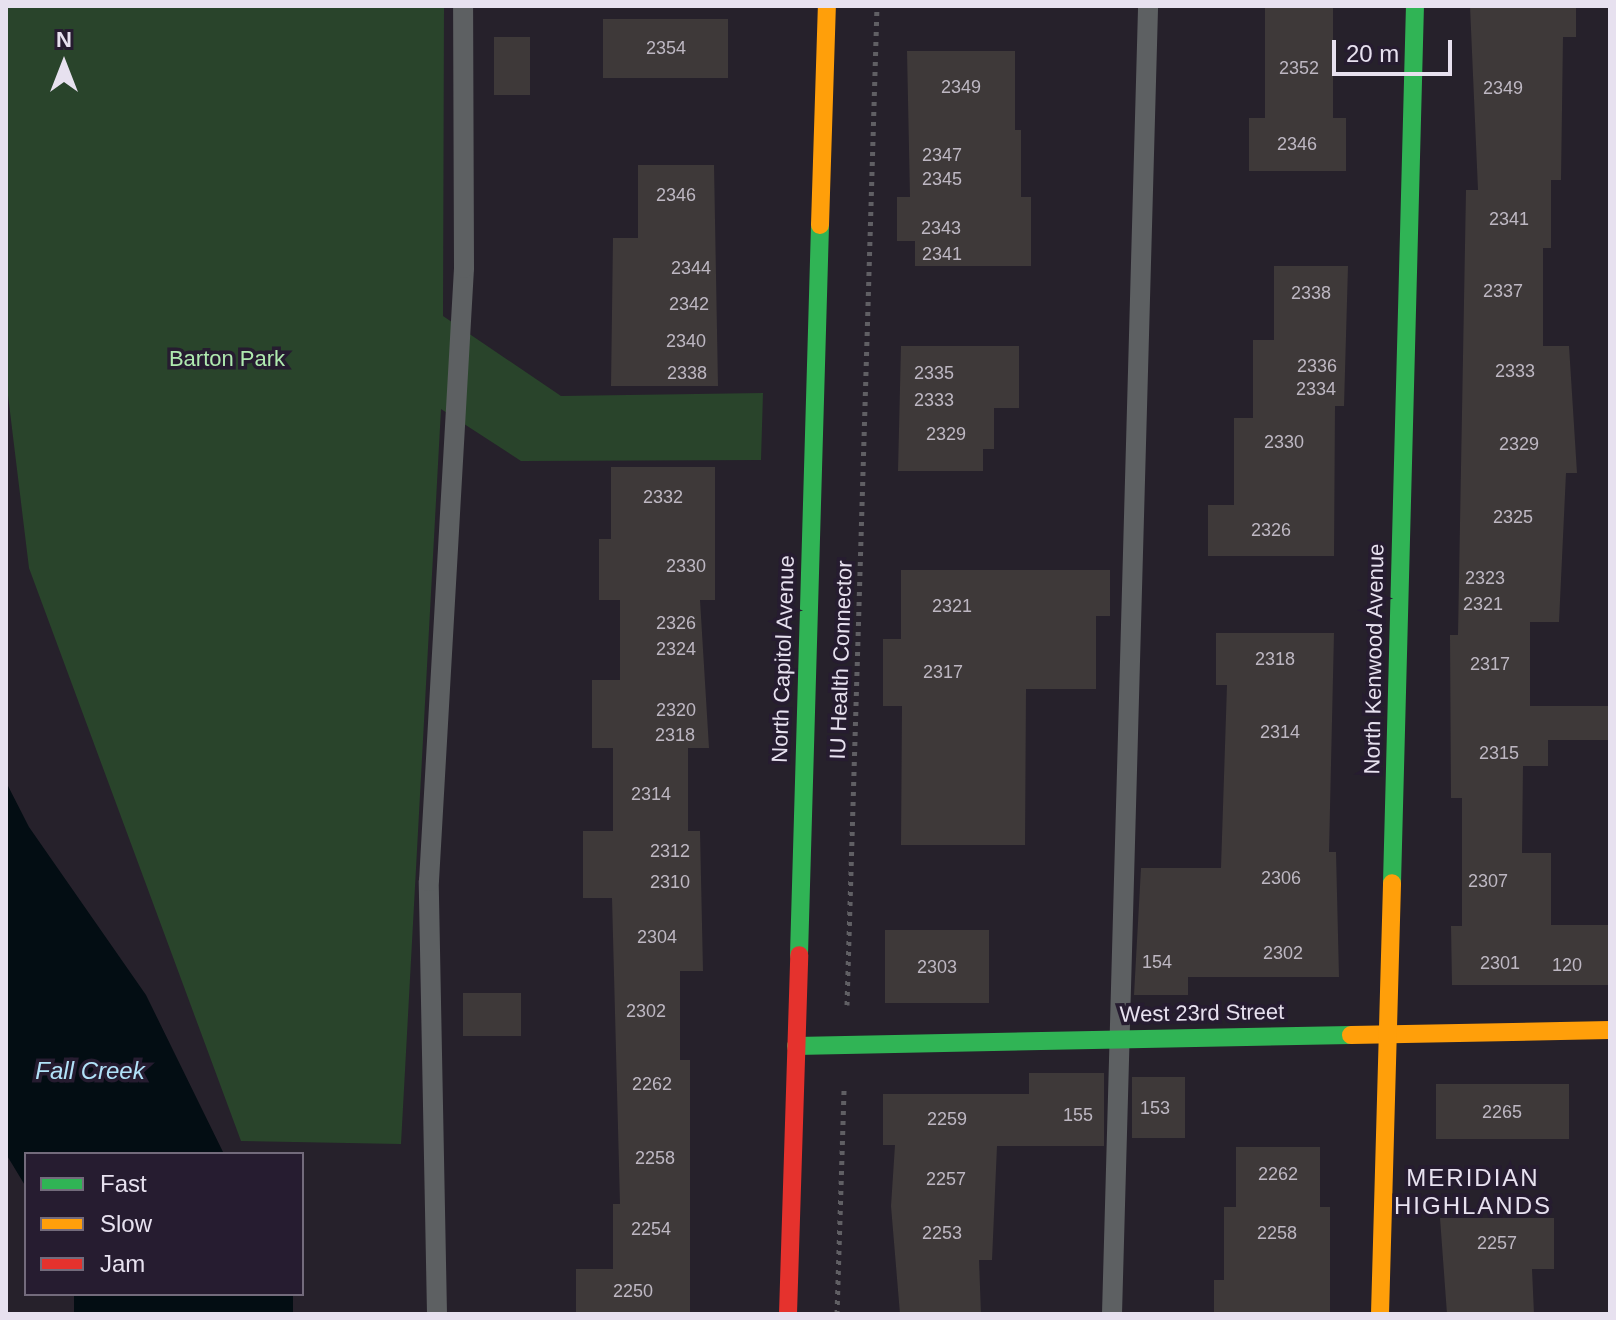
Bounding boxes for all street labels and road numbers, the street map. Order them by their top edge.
street label: North Kenwood Avenue [1359,543,1389,775]
street label: North Capitol Avenue [766,554,800,764]
street label: IU Health Connector [824,560,858,760]
street label: West 23rd Street [1119,998,1285,1028]

